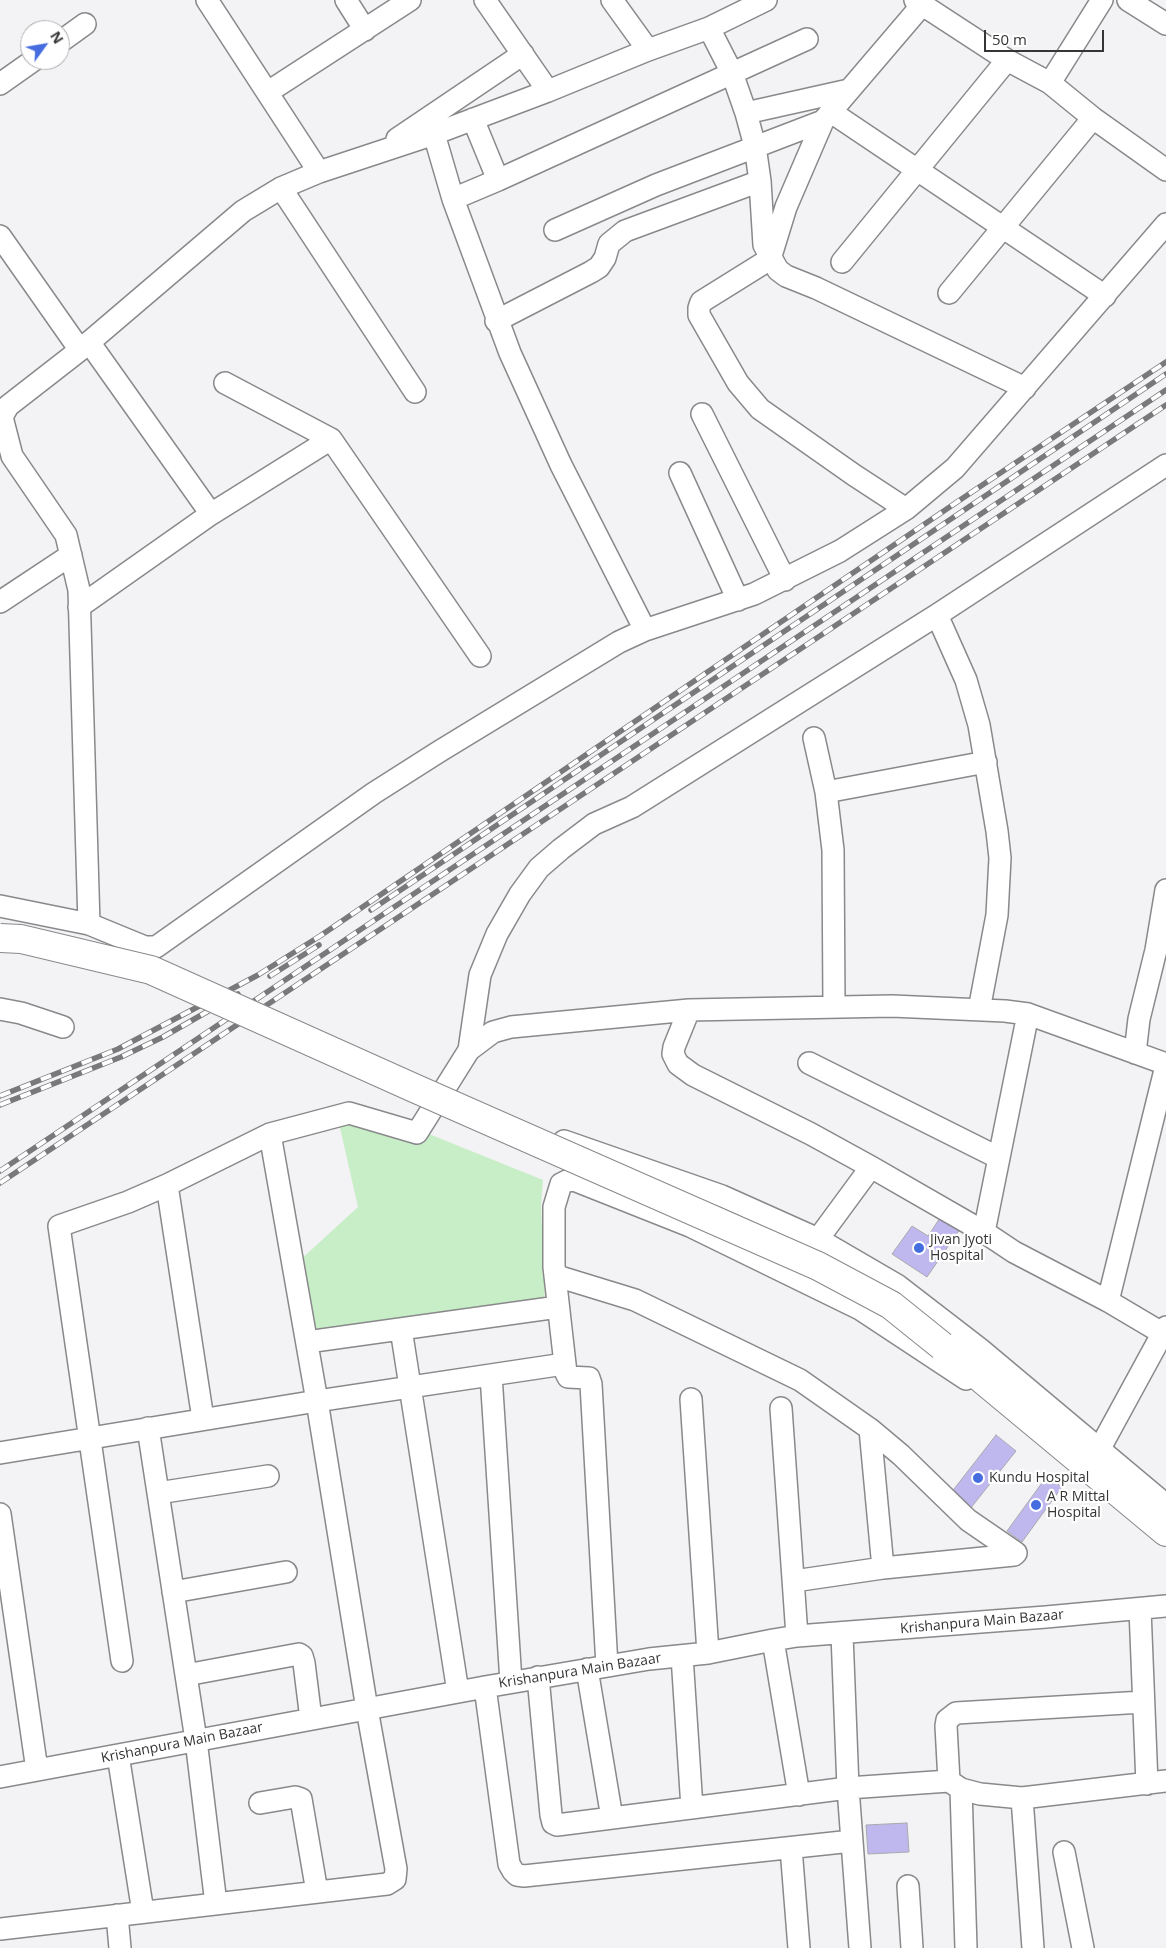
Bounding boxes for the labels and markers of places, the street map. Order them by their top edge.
place label: Jivan Jyoti Hospital [930,1232,992,1264]
marker: Jivan Jyoti Hospital [912,1241,926,1255]
place label: Kundu Hospital [989,1470,1089,1486]
marker: Kundu Hospital [971,1471,985,1485]
place label: A R Mittal Hospital [1047,1489,1109,1521]
marker: A R Mittal Hospital [1029,1498,1043,1512]

